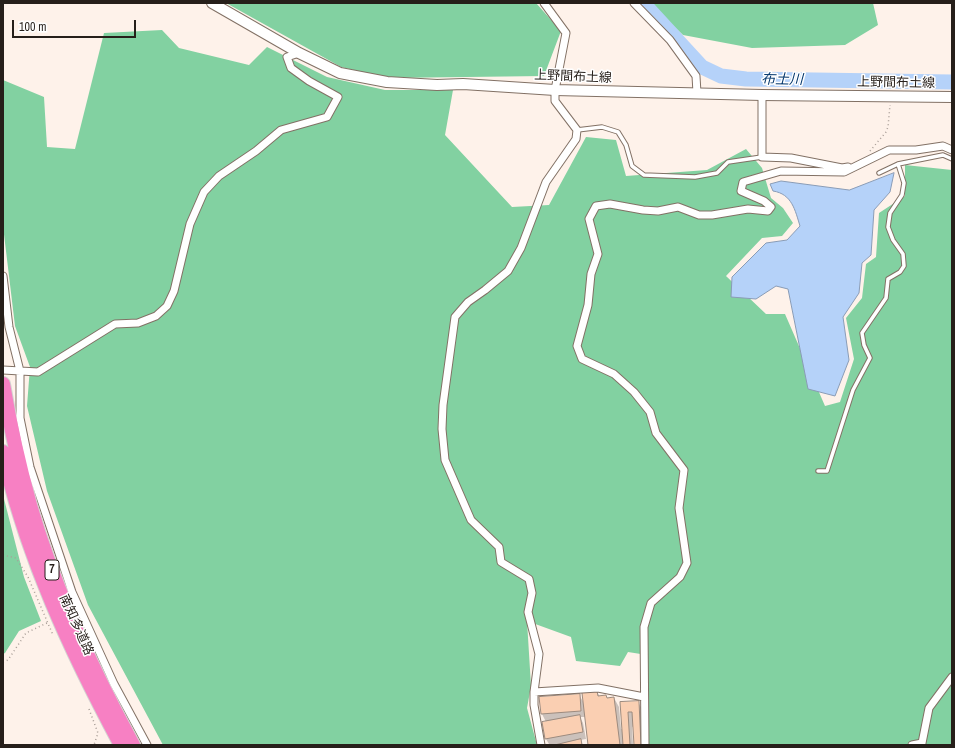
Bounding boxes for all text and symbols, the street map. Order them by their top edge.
scale bar [14,12,138,38]
text: 100 m [19,19,46,35]
street label: 上野間布土線 [534,68,612,86]
water label: 布土川 [761,71,803,89]
street label: 上野間布土線 [857,75,935,91]
road number: 7 [45,560,59,580]
street label: 南知多道路 [56,592,96,658]

